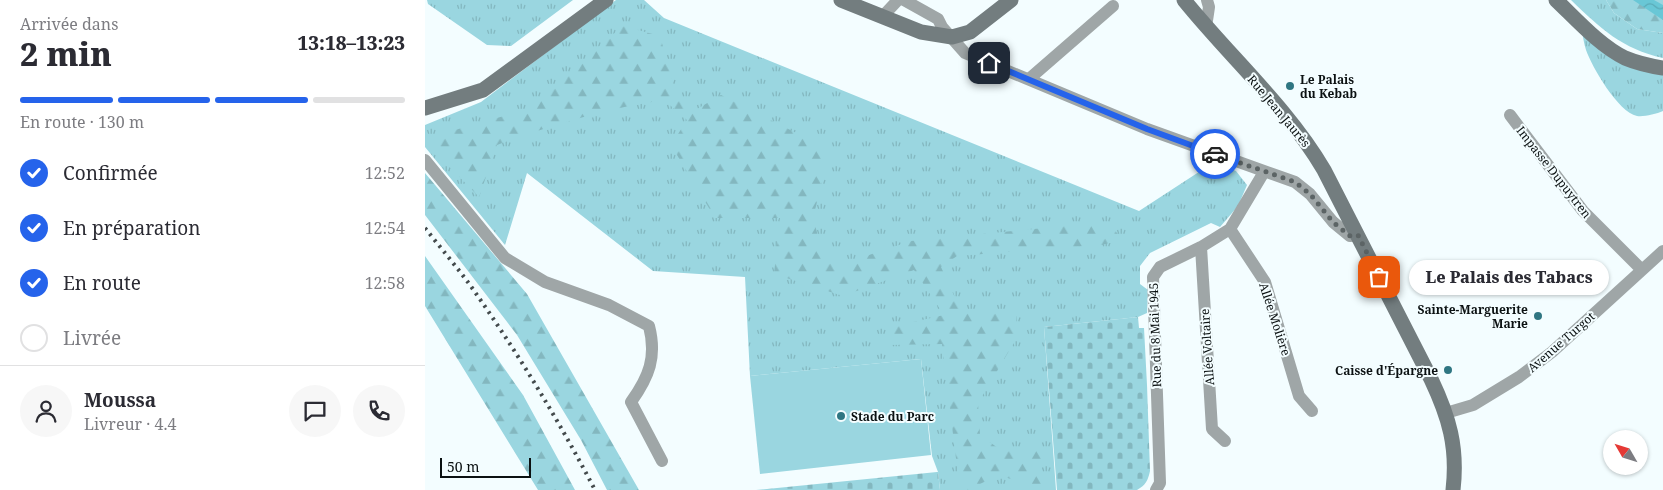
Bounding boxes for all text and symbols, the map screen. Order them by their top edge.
text: Arrivée dans [20,13,118,35]
text: 13:18–13:23 [297,30,405,56]
text: 2 min [20,32,112,75]
pin [968,42,1010,84]
icon: home [975,49,1003,77]
street label: Rue Jean Jaurès [1244,71,1314,151]
place label: Le Palais du Kebab [1300,71,1357,102]
marker: Le Palais du Kebab [1284,80,1296,92]
text: En route · 130 m [20,111,144,133]
street label: Impasse Dupuytren [1513,122,1595,222]
courier [1190,129,1240,179]
icon: car [1201,140,1229,168]
icon: check [20,159,48,187]
text: Confirmée [63,160,158,186]
text: 12:52 [365,162,405,184]
icon: check [20,214,48,242]
text: En préparation [63,215,200,241]
text: 12:54 [365,217,405,239]
pin [1358,256,1400,298]
callout: Le Palais des Tabacs [1409,260,1609,294]
icon: bag [1365,263,1393,291]
text: Le Palais des Tabacs [1425,266,1593,288]
icon: check [20,269,48,297]
text: En route [63,270,141,296]
text: 12:58 [365,272,405,294]
street label: Allée Molière [1255,280,1295,358]
street label: Rue du 8 Mai 1945 [1145,282,1165,388]
place label: Sainte-Marguerite Marie [1417,301,1528,332]
street label: Allée Voltaire [1196,308,1218,386]
street label: Avenue Turgot [1524,308,1598,376]
marker: Sainte-Marguerite Marie [1532,310,1544,322]
text: Livrée [63,325,121,351]
place label: Caisse d'Épargne [1335,362,1438,379]
marker: Caisse d'Épargne [1442,364,1454,376]
button: person [20,385,72,437]
button: chat [289,385,341,437]
button: phone [353,385,405,437]
text: Moussa [84,387,156,413]
place label: Stade du Parc [851,408,934,425]
marker: Stade du Parc [835,410,847,422]
text: Livreur · 4.4 [84,413,176,435]
north arrow [1603,430,1647,475]
map controls [1603,430,1648,475]
scale bar [440,455,531,478]
text: 50 m [447,457,480,476]

